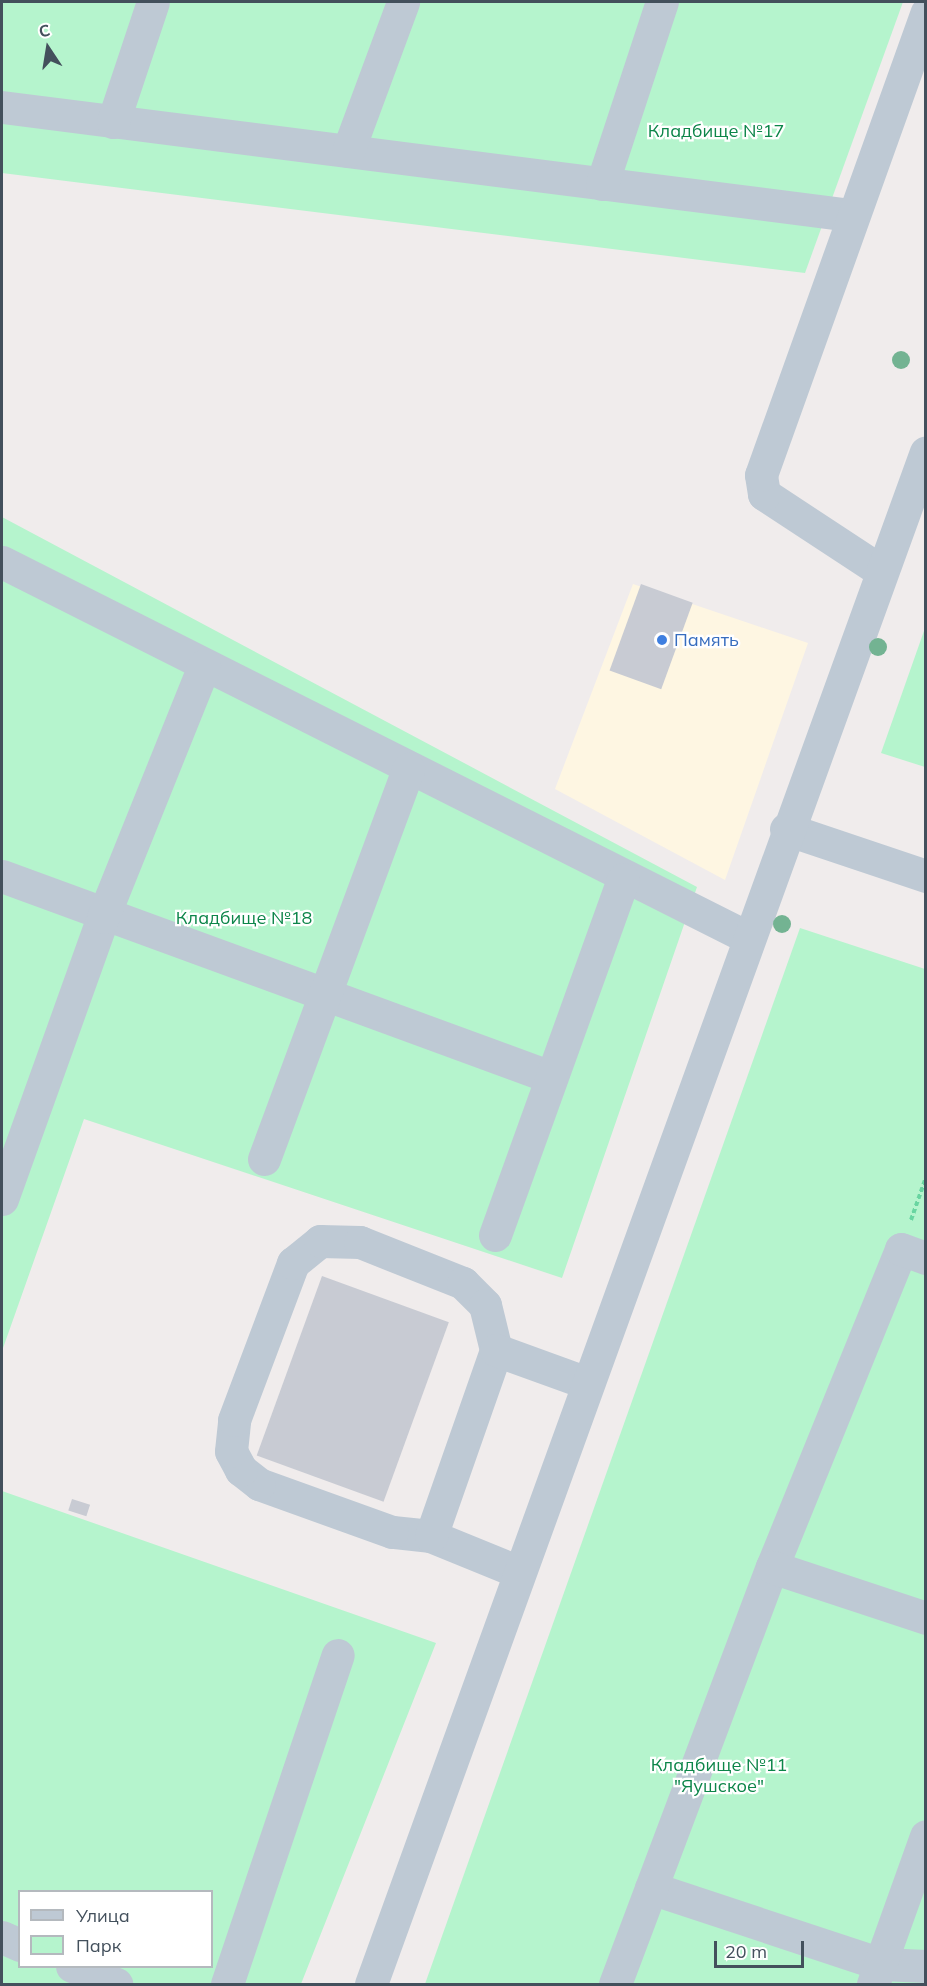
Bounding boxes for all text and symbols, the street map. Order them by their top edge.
north arrow [18,18,78,78]
text: С [37,19,52,41]
park label: Кладбище №17 [648,120,784,142]
place label: Память [674,629,739,651]
marker: Память [655,633,669,647]
park label: Кладбище №18 [176,907,312,929]
park label: Кладбище №11 "Яушское" [651,1755,787,1798]
legend [18,1890,213,1968]
text: Улица [76,1904,130,1927]
scale bar [717,1929,807,1967]
text: Парк [76,1934,121,1957]
text: 20 m [725,1940,767,1963]

